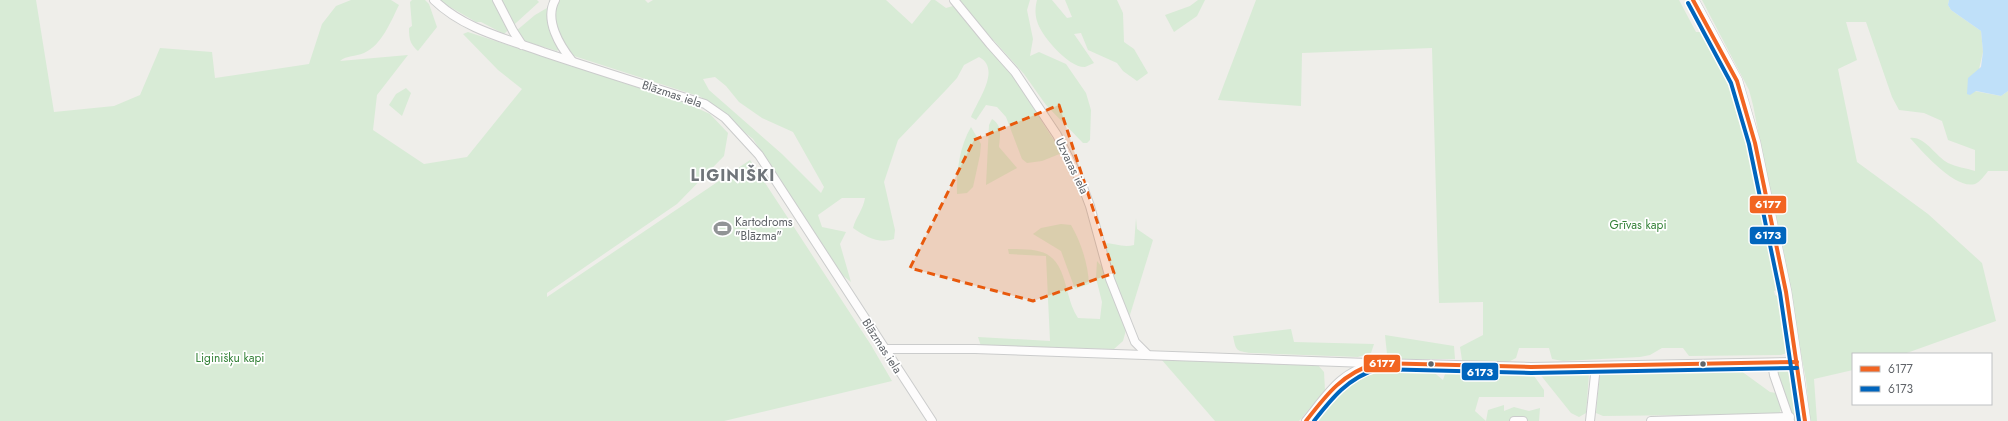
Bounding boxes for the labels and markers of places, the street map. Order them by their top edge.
place label: Kartodroms "Blāzma" [735,213,793,245]
sports icon: Kartodroms "Blāzma" [712,219,732,239]
unlabelled marker [1426,359,1436,369]
unlabelled marker [1698,359,1708,369]

